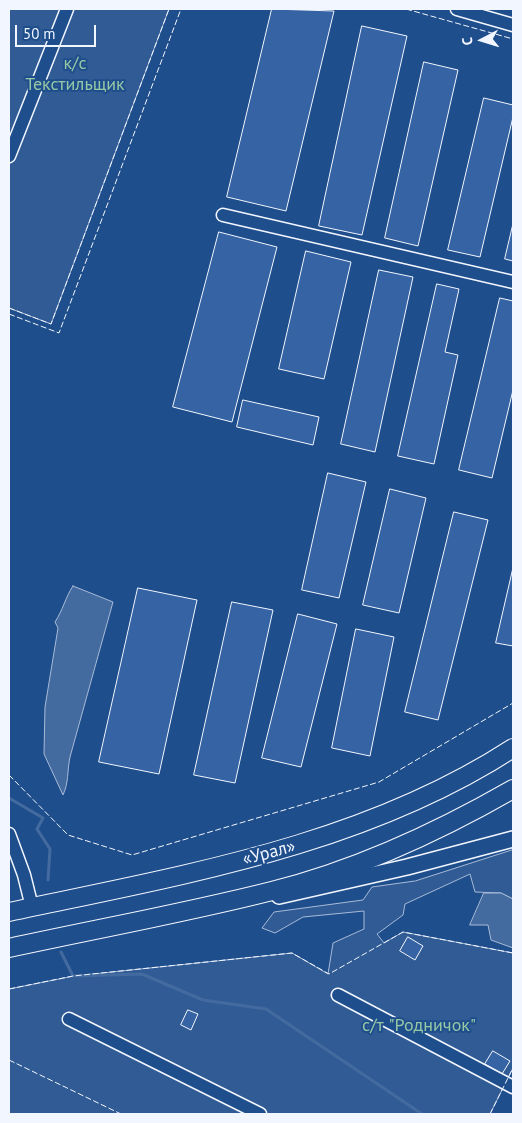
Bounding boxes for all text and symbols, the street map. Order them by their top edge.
scale bar [18,15,99,47]
north arrow [457,15,507,65]
text: 50 m [23,24,56,43]
text: С [458,37,476,46]
park label: к/с Текстильщик [25,53,125,96]
street label: «Урал» [240,836,298,870]
park label: с/т "Родничок" [362,1015,476,1037]

